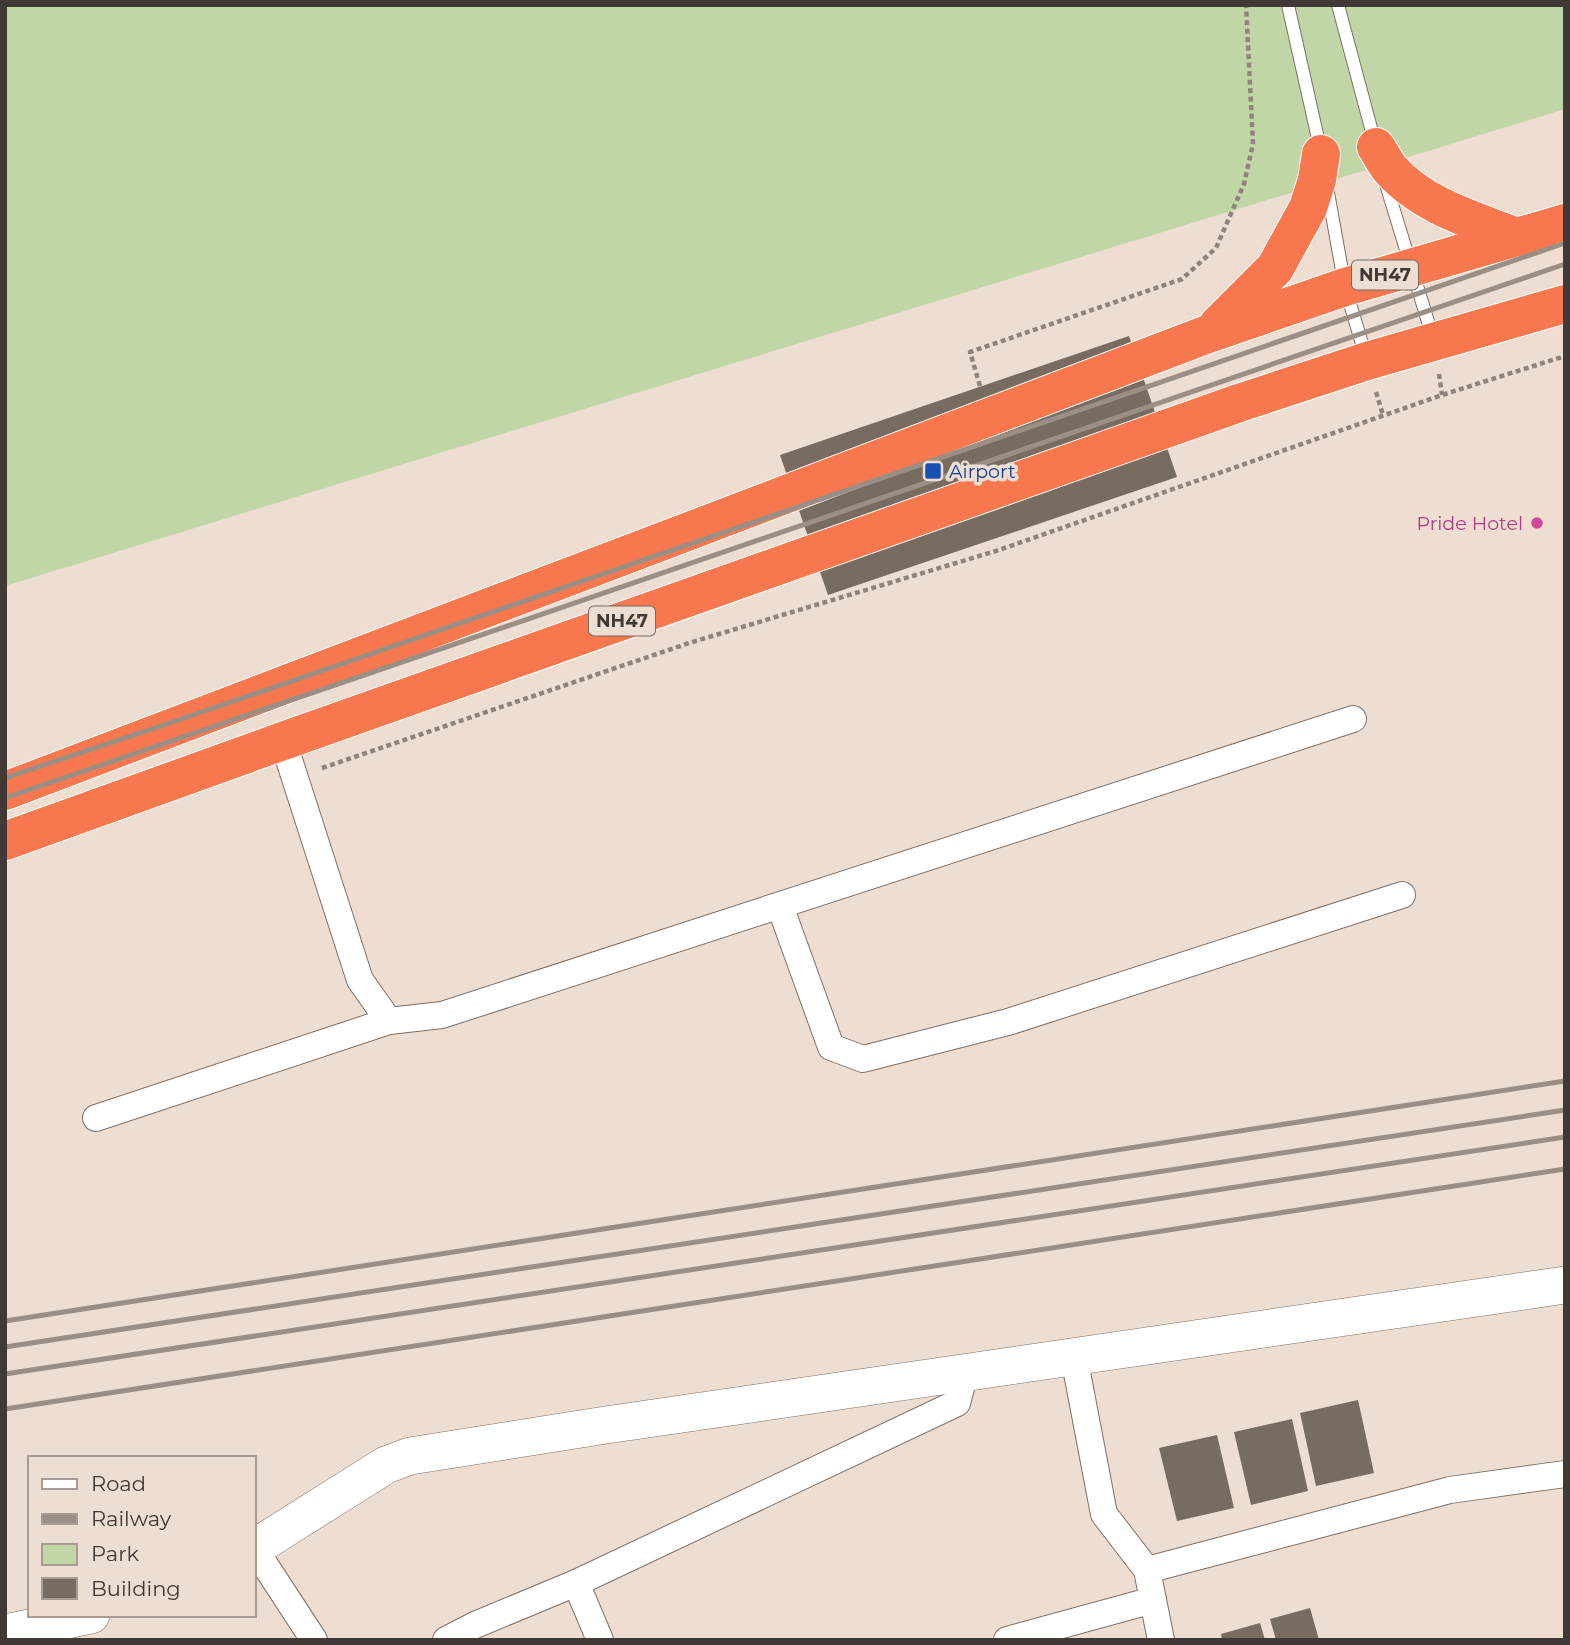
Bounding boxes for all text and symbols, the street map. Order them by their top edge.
road number: NH47 [1352,260,1418,290]
place label: Airport [949,460,1016,483]
marker: Airport [923,461,943,481]
place label: Pride Hotel [1417,512,1523,535]
marker: Pride Hotel [1529,515,1545,531]
road number: NH47 [589,606,655,636]
legend [28,1456,256,1617]
text: Road [91,1471,146,1496]
text: Railway [91,1506,172,1531]
text: Park [91,1541,139,1566]
text: Building [91,1576,181,1601]

